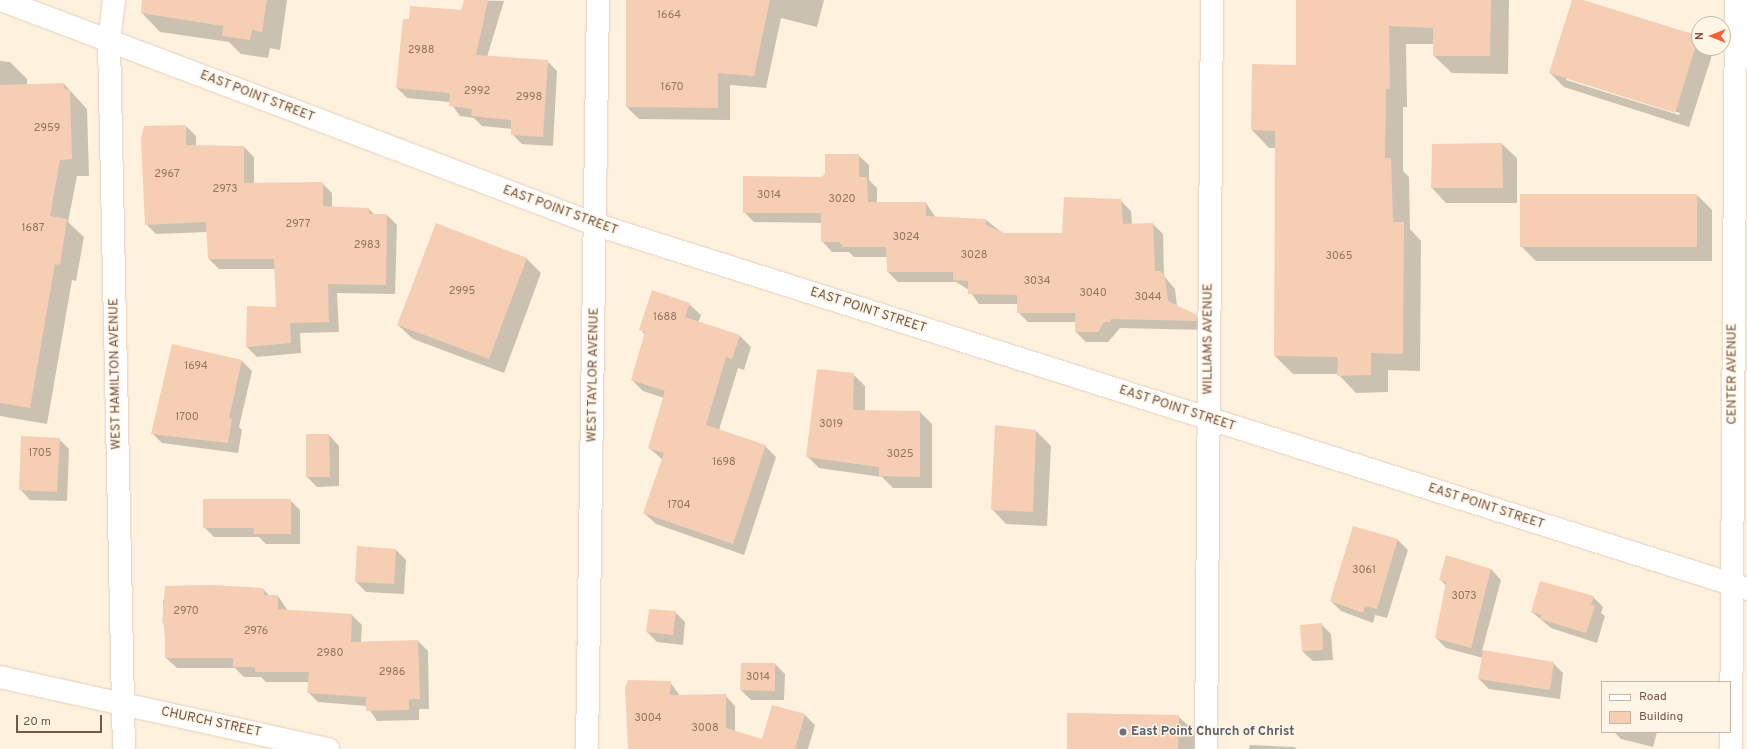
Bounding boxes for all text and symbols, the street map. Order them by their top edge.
house number: 1664 [657,8,681,22]
north arrow [1691,16,1731,56]
text: N [1693,32,1707,40]
house number: 2988 [408,43,434,57]
street label: EAST POINT STREET [197,68,317,126]
house number: 1670 [661,80,683,94]
house number: 2992 [464,84,490,98]
house number: 2998 [516,90,542,104]
house number: 2959 [34,121,60,135]
house number: 2967 [154,167,180,181]
house number: 2973 [212,182,238,196]
street label: EAST POINT STREET [500,183,620,239]
house number: 3014 [757,188,781,202]
house number: 3020 [828,192,856,206]
house number: 2977 [286,217,310,231]
house number: 1687 [21,221,45,235]
house number: 3024 [892,230,920,244]
house number: 2983 [354,238,380,252]
house number: 3028 [960,248,988,262]
house number: 3065 [1326,249,1352,263]
house number: 3034 [1023,274,1051,288]
street label: WILLIAMS AVENUE [1201,283,1217,395]
house number: 2995 [449,284,475,298]
street label: EAST POINT STREET [807,285,929,337]
house number: 3040 [1079,286,1107,300]
house number: 3044 [1134,290,1162,304]
street label: WEST HAMILTON AVENUE [107,298,125,450]
street label: WEST TAYLOR AVENUE [585,307,603,443]
house number: 1688 [653,310,677,324]
street label: CENTER AVENUE [1725,323,1741,425]
house number: 1694 [184,359,208,373]
street label: EAST POINT STREET [1116,383,1238,435]
house number: 1700 [175,410,199,424]
house number: 3019 [819,417,843,431]
house number: 1705 [28,446,52,460]
house number: 3025 [886,447,914,461]
house number: 1698 [712,455,736,469]
street label: EAST POINT STREET [1425,481,1547,533]
house number: 1704 [667,498,691,512]
house number: 3061 [1352,563,1376,577]
house number: 3073 [1451,589,1477,603]
house number: 2970 [173,604,199,618]
house number: 2976 [244,624,268,638]
house number: 2980 [317,646,343,660]
house number: 2986 [379,665,405,679]
house number: 3014 [746,670,770,684]
legend [1601,681,1731,733]
text: Road [1639,689,1667,705]
street label: CHURCH STREET [159,705,263,741]
scale bar [18,707,104,733]
text: Building [1639,709,1683,725]
house number: 3004 [634,711,662,725]
text: 20 m [23,714,51,730]
house number: 3008 [691,721,719,735]
place label: East Point Church of Christ [1131,724,1294,740]
marker: East Point Church of Christ [1118,727,1128,737]

